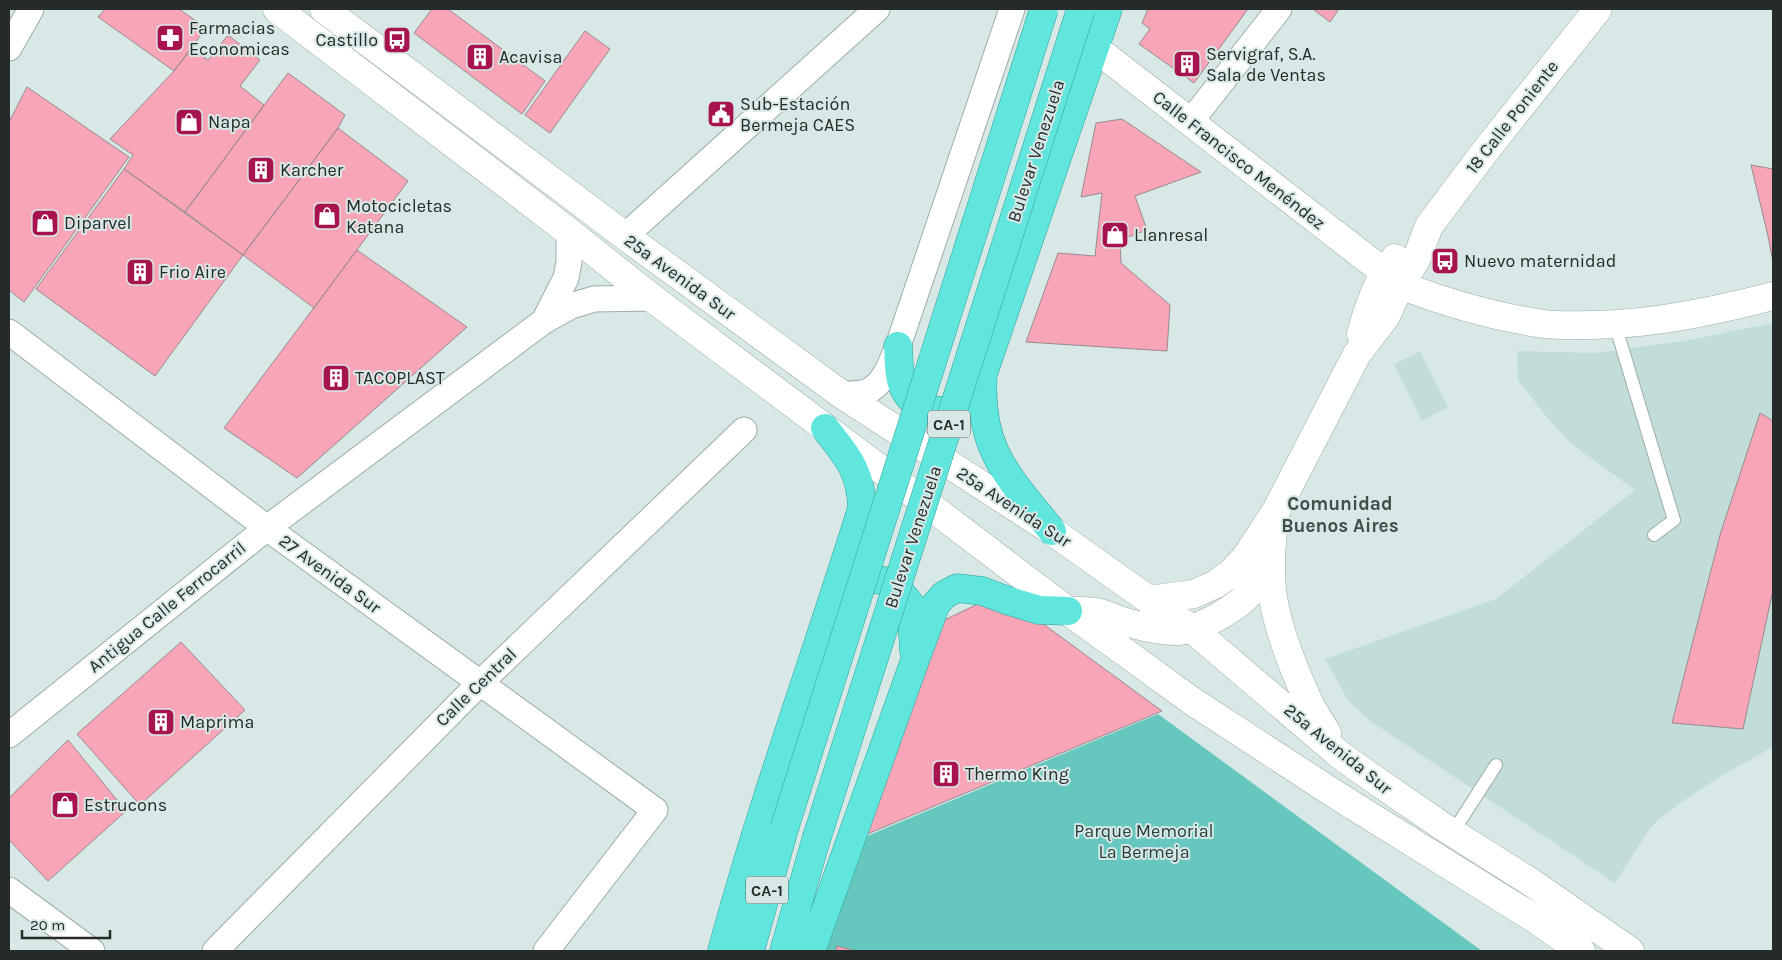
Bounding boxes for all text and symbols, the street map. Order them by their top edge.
place label: Farmacias Economicas [189,17,290,60]
pharmacy icon: Farmacias Economicas [155,23,185,53]
bus stop icon: Castillo [382,25,412,55]
place label: Castillo [316,29,378,51]
building icon: Acavisa [465,42,495,72]
place label: Servigraf, S.A. Sala de Ventas [1206,43,1326,86]
place label: Acavisa [499,46,562,68]
building icon: Servigraf, S.A. Sala de Ventas [1172,49,1202,79]
street label: 18 Calle Poniente [1461,56,1563,178]
street label: Bulevar Venezuela [1003,77,1069,225]
street label: Calle Francisco Menéndez [1148,86,1330,234]
place label: Sub-Estación Bermeja CAES [740,93,855,136]
public building icon: Sub-Estación Bermeja CAES [706,99,736,129]
shop icon: Napa [174,107,204,137]
place label: Napa [208,111,251,133]
building icon: Karcher [246,155,276,185]
place label: Karcher [280,159,344,181]
place label: Motocicletas Katana [346,195,452,238]
shop icon: Motocicletas Katana [312,201,342,231]
shop icon: Diparvel [30,208,60,238]
place label: Diparvel [64,212,132,234]
shop icon: Llanresal [1100,220,1130,250]
place label: Llanresal [1134,224,1208,246]
street label: 25a Avenida Sur [620,229,740,325]
bus stop icon: Nuevo maternidad [1430,246,1460,276]
place label: Nuevo maternidad [1464,250,1616,272]
building icon: Frio Aire [125,257,155,287]
place label: Frio Aire [159,261,226,283]
building icon: TACOPLAST [321,363,351,393]
place label: TACOPLAST [355,367,445,389]
road number: CA-1 [928,410,970,438]
street label: 25a Avenida Sur [952,462,1076,553]
street label: Bulevar Venezuela [880,463,946,611]
district label: Comunidad Buenos Aires [1281,493,1399,537]
street label: 27 Avenida Sur [275,530,386,619]
street label: Antigua Calle Ferrocarril [84,537,250,677]
street label: Calle Central [431,643,521,731]
street label: 25a Avenida Sur [1280,699,1397,800]
building icon: Maprima [146,707,176,737]
place label: Maprima [180,711,254,733]
building icon: Thermo King [931,759,961,789]
place label: Thermo King [965,763,1069,785]
shop icon: Estrucons [50,790,80,820]
place label: Estrucons [84,794,167,816]
park label: Parque Memorial La Bermeja [1074,820,1214,863]
road number: CA-1 [746,876,788,904]
scale bar [22,908,110,940]
text: 20 m [30,916,65,934]

